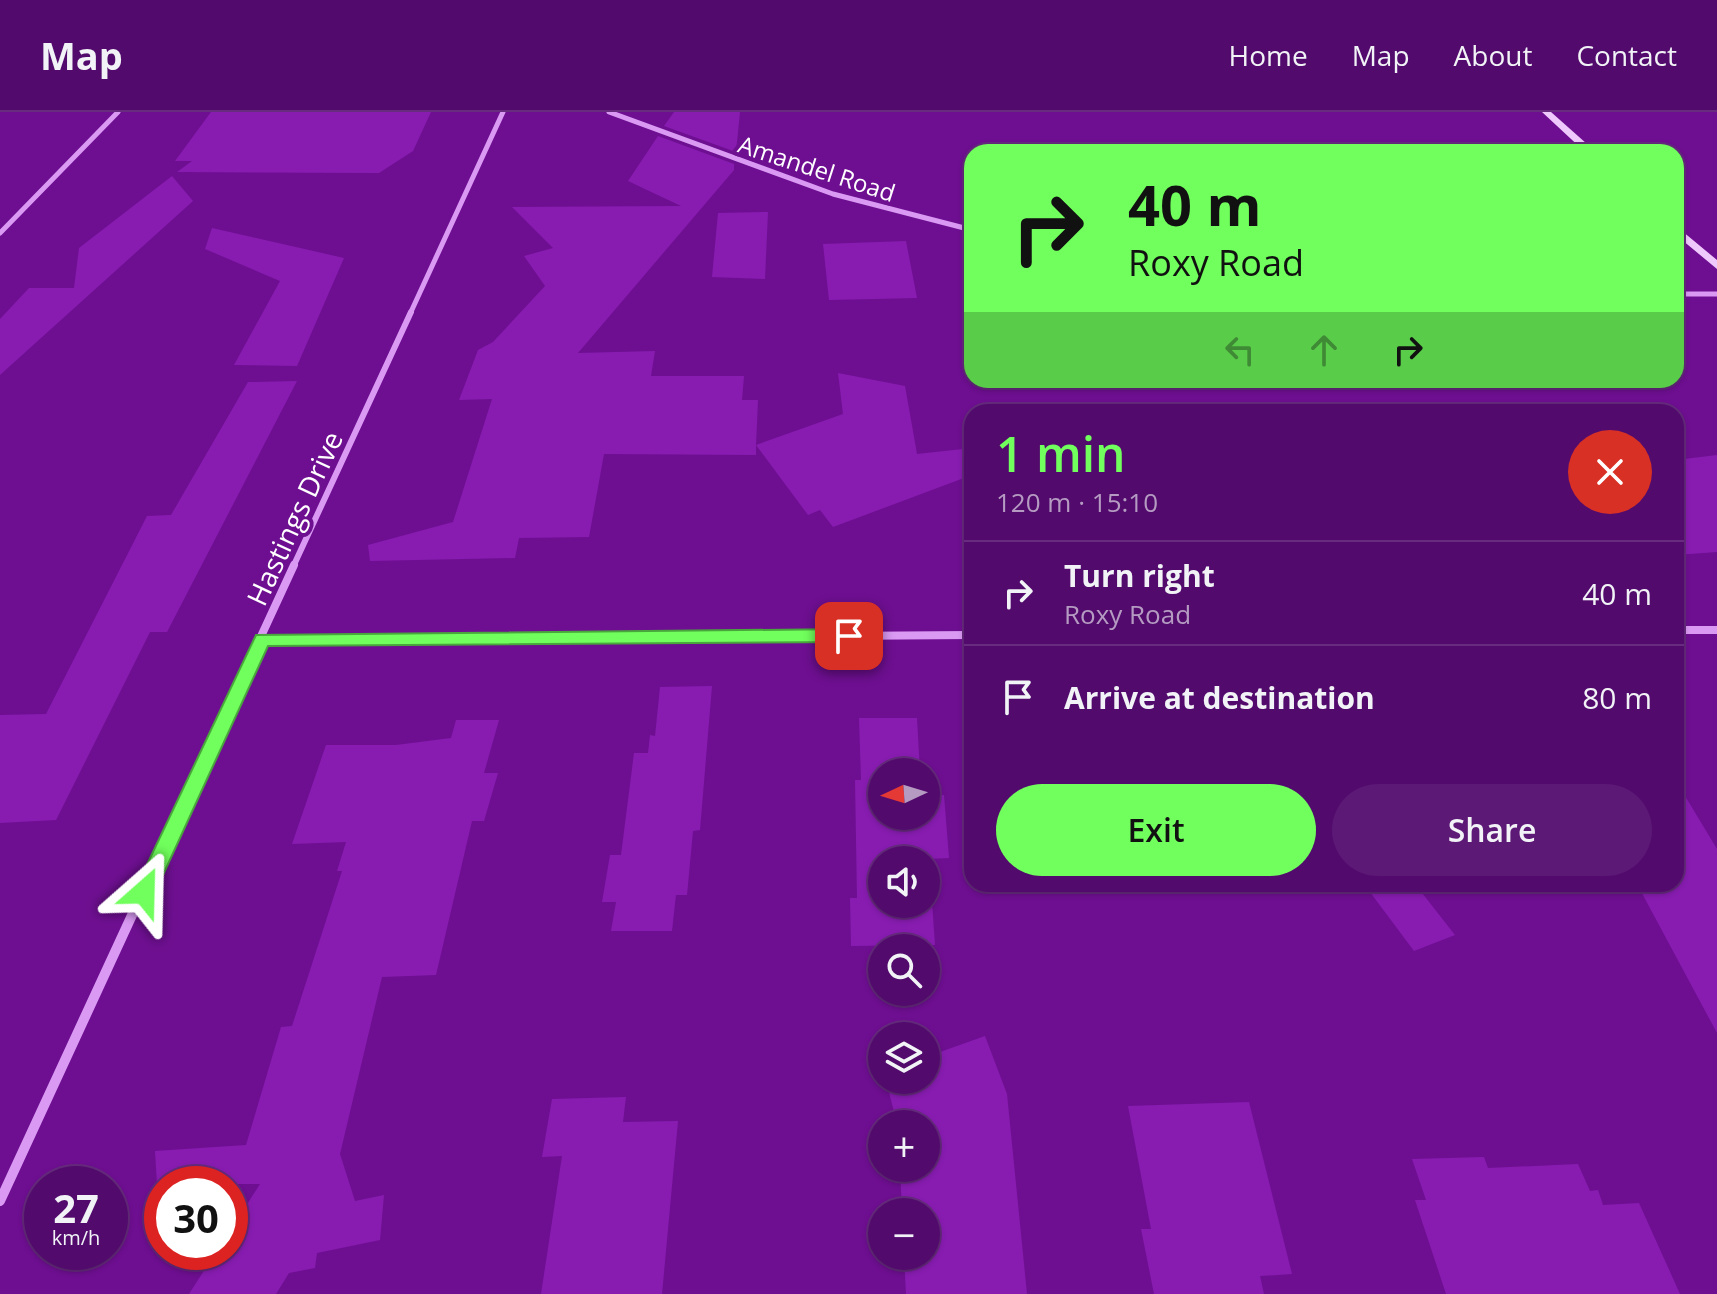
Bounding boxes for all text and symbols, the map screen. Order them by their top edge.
text: Map [40,29,123,81]
text: Home [1229,36,1308,74]
text: Map [1352,36,1410,74]
text: About [1454,36,1532,74]
text: Contact [1576,36,1677,74]
street label: Amandel Road [734,127,900,209]
text: 40 m [1128,166,1262,242]
icon: right [996,176,1100,280]
text: Roxy Road [1128,238,1304,287]
icon: left [1218,328,1262,372]
icon: ahead [1302,328,1346,372]
icon: right [1386,328,1430,372]
text: 1 min [996,421,1126,486]
street label: Hastings Drive [237,425,351,611]
button: close [1568,430,1652,514]
text: 120 m · 15:10 [996,484,1158,520]
text: Turn right [1064,555,1215,596]
icon: right [996,571,1040,615]
text: 40 m [1582,573,1652,614]
text: Roxy Road [1064,596,1191,632]
pin [815,602,883,670]
icon: arrive [827,614,871,658]
icon: arrive [996,675,1040,719]
text: Arrive at destination [1064,677,1375,718]
text: 80 m [1582,677,1652,718]
north arrow [868,758,940,830]
map controls [868,758,940,1270]
button: Exit [996,784,1316,876]
button: Share [1332,784,1652,876]
button: sound [868,846,940,918]
position arrow [102,850,186,934]
button: search [868,934,940,1006]
button: layers [868,1022,940,1094]
button: + [868,1110,940,1182]
speed limit sign: 30 [144,1166,248,1270]
text: 27 [53,1180,99,1235]
button: − [868,1198,940,1270]
text: km/h [52,1224,100,1251]

